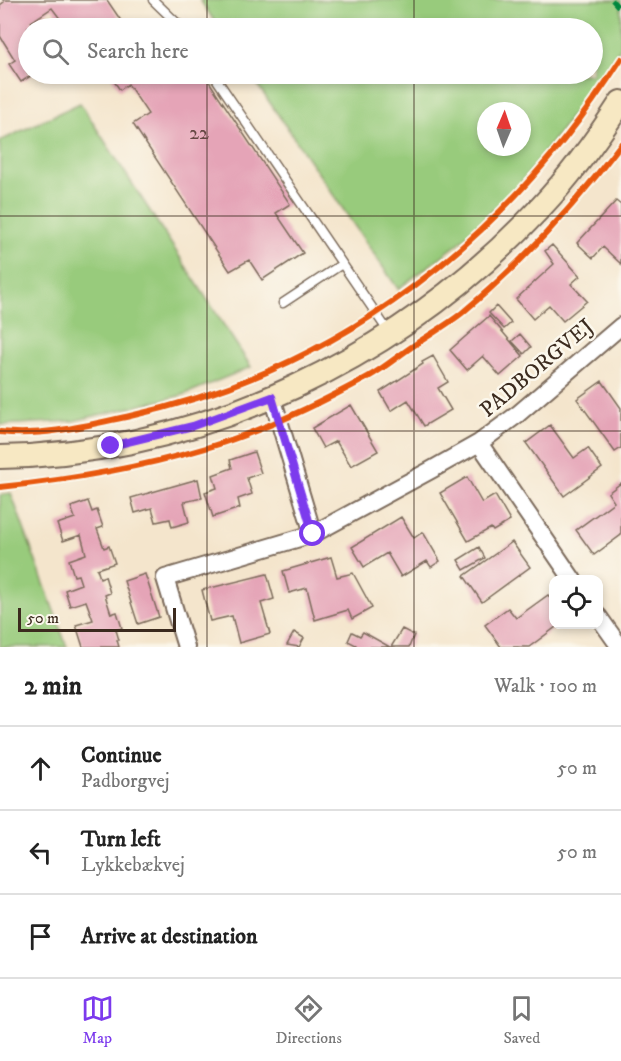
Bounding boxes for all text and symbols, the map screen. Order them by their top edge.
search box [18,18,603,84]
icon: search [39,35,72,68]
text: Search here [87,38,189,65]
north arrow [477,102,531,156]
house number: 22 [189,121,209,146]
street label: PADBORGVEJ [475,313,599,423]
route end [97,432,123,458]
route start [299,520,325,546]
map controls [549,575,603,629]
button: locate [549,575,603,629]
scale bar [18,605,176,632]
text: 50 m [27,608,59,628]
text: 2 min [24,670,82,703]
text: Walk · 100 m [494,674,597,699]
text: Continue [81,742,162,769]
icon: ahead [24,752,57,785]
text: 50 m [557,756,597,781]
text: Padborgvej [81,769,170,794]
text: Turn left [81,826,161,853]
icon: left [24,836,57,869]
text: 50 m [557,840,597,865]
text: Lykkebækvej [81,853,185,878]
icon: arrive [24,920,57,953]
text: Arrive at destination [81,923,258,950]
tab: Map [81,992,114,1048]
tab: Directions [275,992,342,1048]
tab: Saved [503,992,540,1048]

